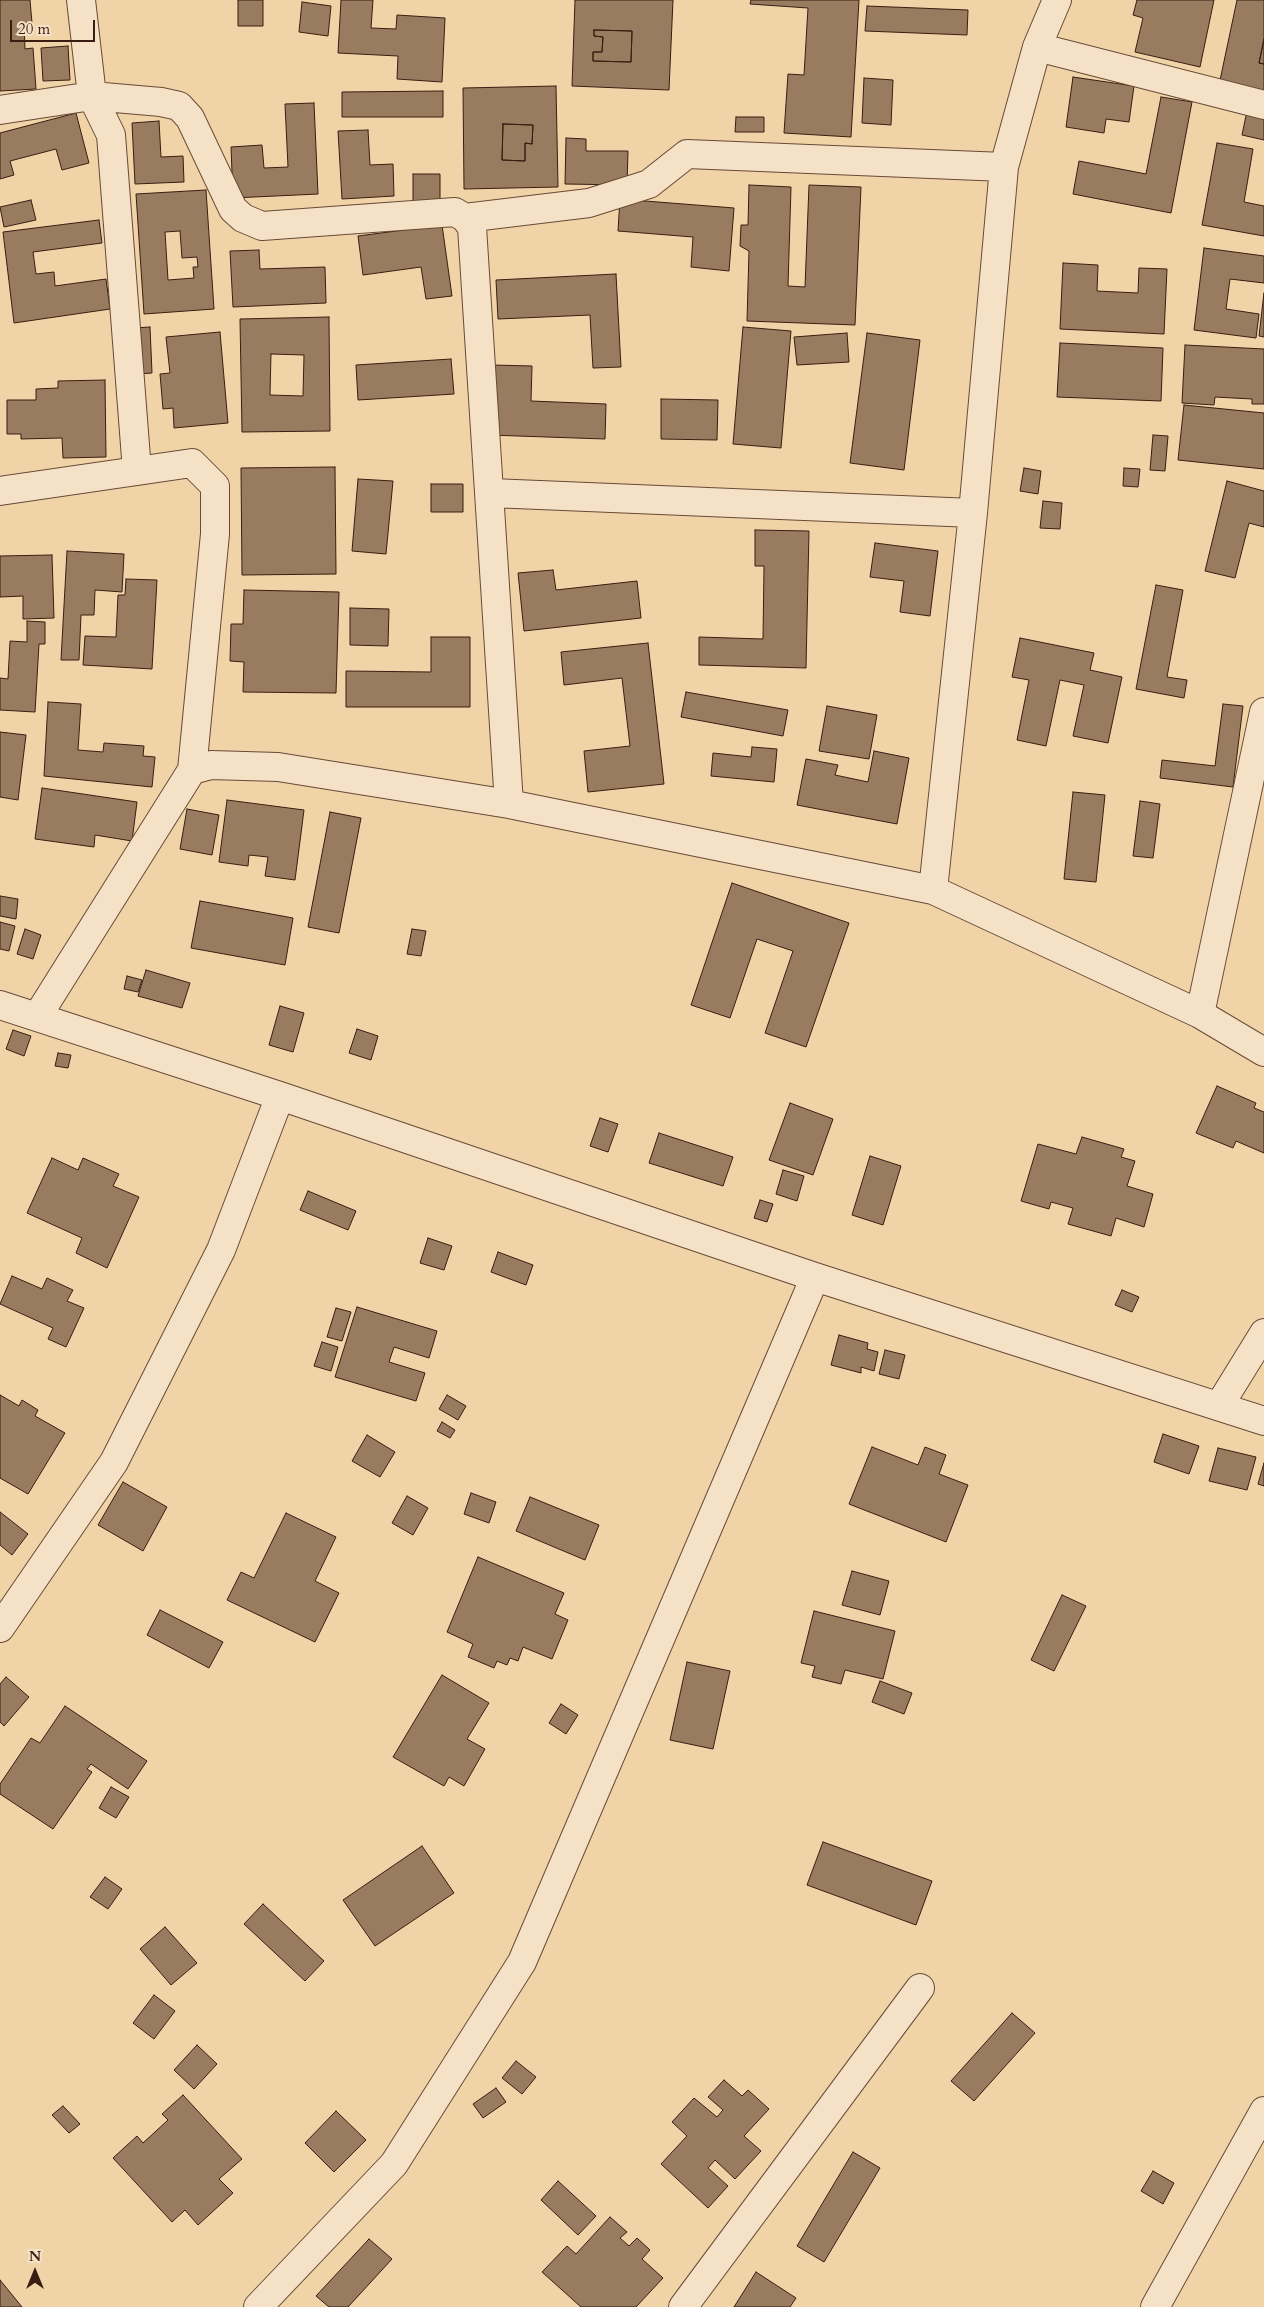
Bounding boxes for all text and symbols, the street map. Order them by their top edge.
scale bar [12,10,98,42]
text: 20 m [18,19,50,39]
north arrow [10,2247,60,2297]
text: N [29,2247,41,2266]

